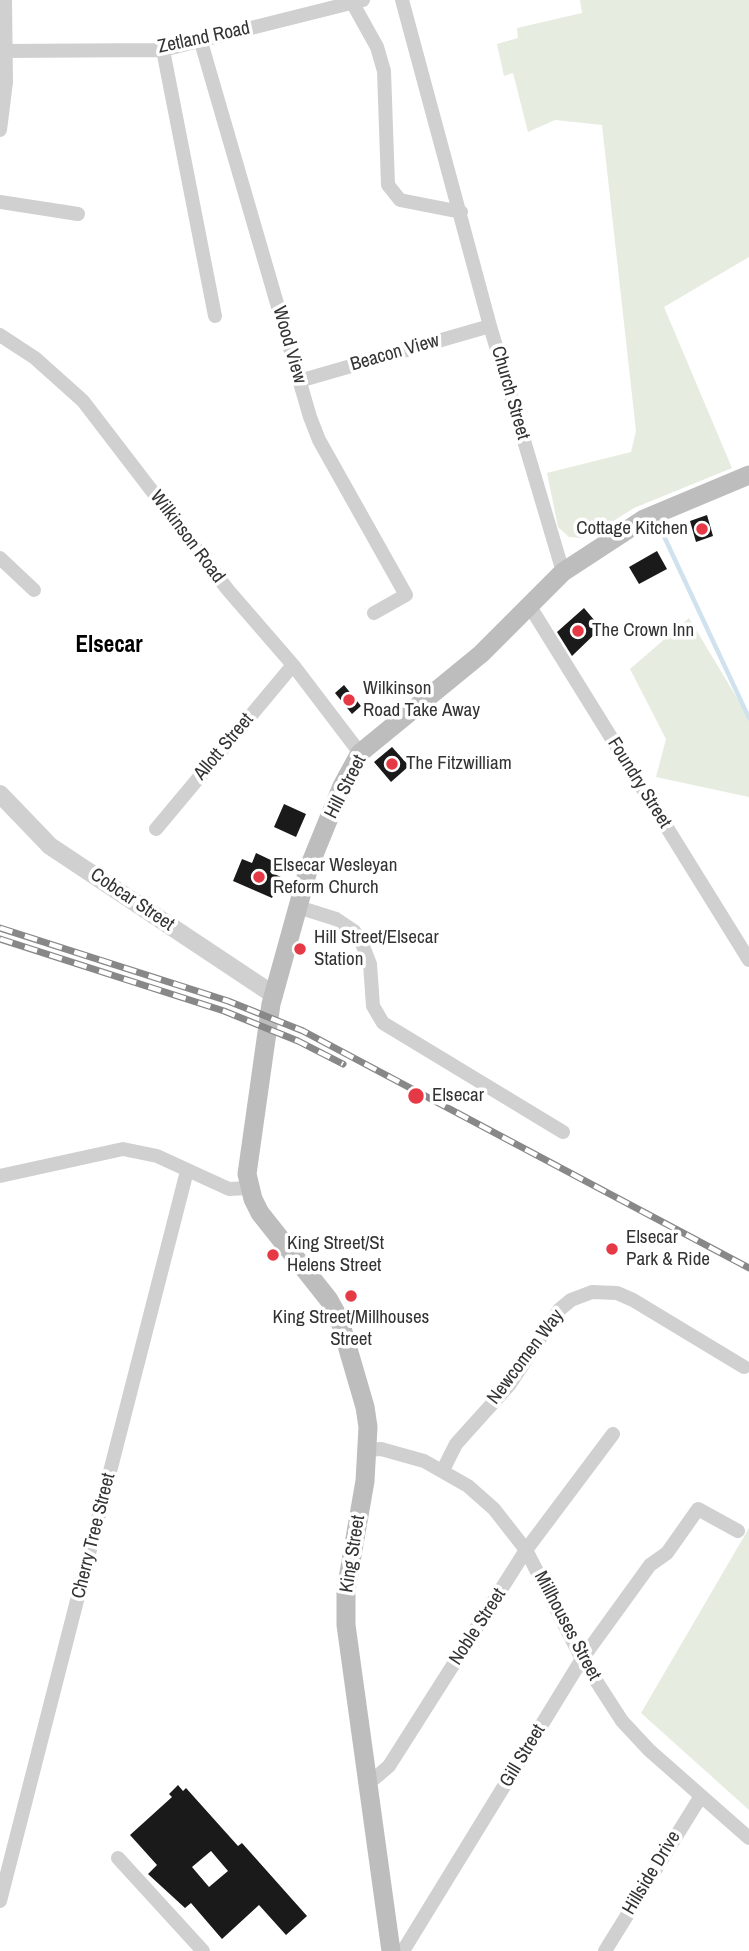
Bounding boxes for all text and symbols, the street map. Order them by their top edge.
street label: Zetland Road [156,17,252,59]
street label: Wood View [267,304,311,386]
street label: Beacon View [348,329,442,377]
street label: Church Street [486,344,534,442]
street label: Wilkinson Road [145,486,229,588]
place label: Cottage Kitchen [576,518,688,540]
marker: Cottage Kitchen [694,521,710,537]
place label: The Crown Inn [592,620,694,642]
marker: The Crown Inn [570,623,586,639]
district label: Elsecar [75,632,143,660]
place label: Wilkinson Road Take Away [363,678,480,722]
marker: Wilkinson Road Take Away [341,692,357,708]
street label: Allott Street [189,709,259,785]
street label: Foundry Street [602,734,676,832]
street label: Hill Street [320,751,372,823]
place label: The Fitzwilliam [406,753,512,775]
marker: The Fitzwilliam [384,756,400,772]
place label: Elsecar Wesleyan Reform Church [273,855,397,899]
street label: Cobcar Street [86,864,178,936]
marker: Elsecar Wesleyan Reform Church [251,869,267,885]
place label: Hill Street/Elsecar Station [314,927,439,971]
marker: Hill Street/Elsecar Station [292,941,308,957]
place label: Elsecar [432,1085,484,1107]
marker: Elsecar [406,1086,426,1106]
place label: Elsecar Park & Ride [626,1227,710,1271]
place label: King Street/St Helens Street [287,1233,384,1277]
marker: Elsecar Park & Ride [604,1241,620,1257]
marker: King Street/St Helens Street [265,1247,281,1263]
marker: King Street/Millhouses Street [343,1288,359,1304]
street label: Newcomen Way [483,1305,569,1409]
place label: King Street/Millhouses Street [273,1307,429,1351]
street label: Cherry Tree Street [67,1471,121,1601]
street label: King Street [336,1514,370,1594]
street label: Millhouses Street [529,1568,605,1684]
street label: Noble Street [445,1584,511,1670]
street label: Gill Street [495,1720,551,1792]
street label: Hillside Drive [618,1827,686,1919]

